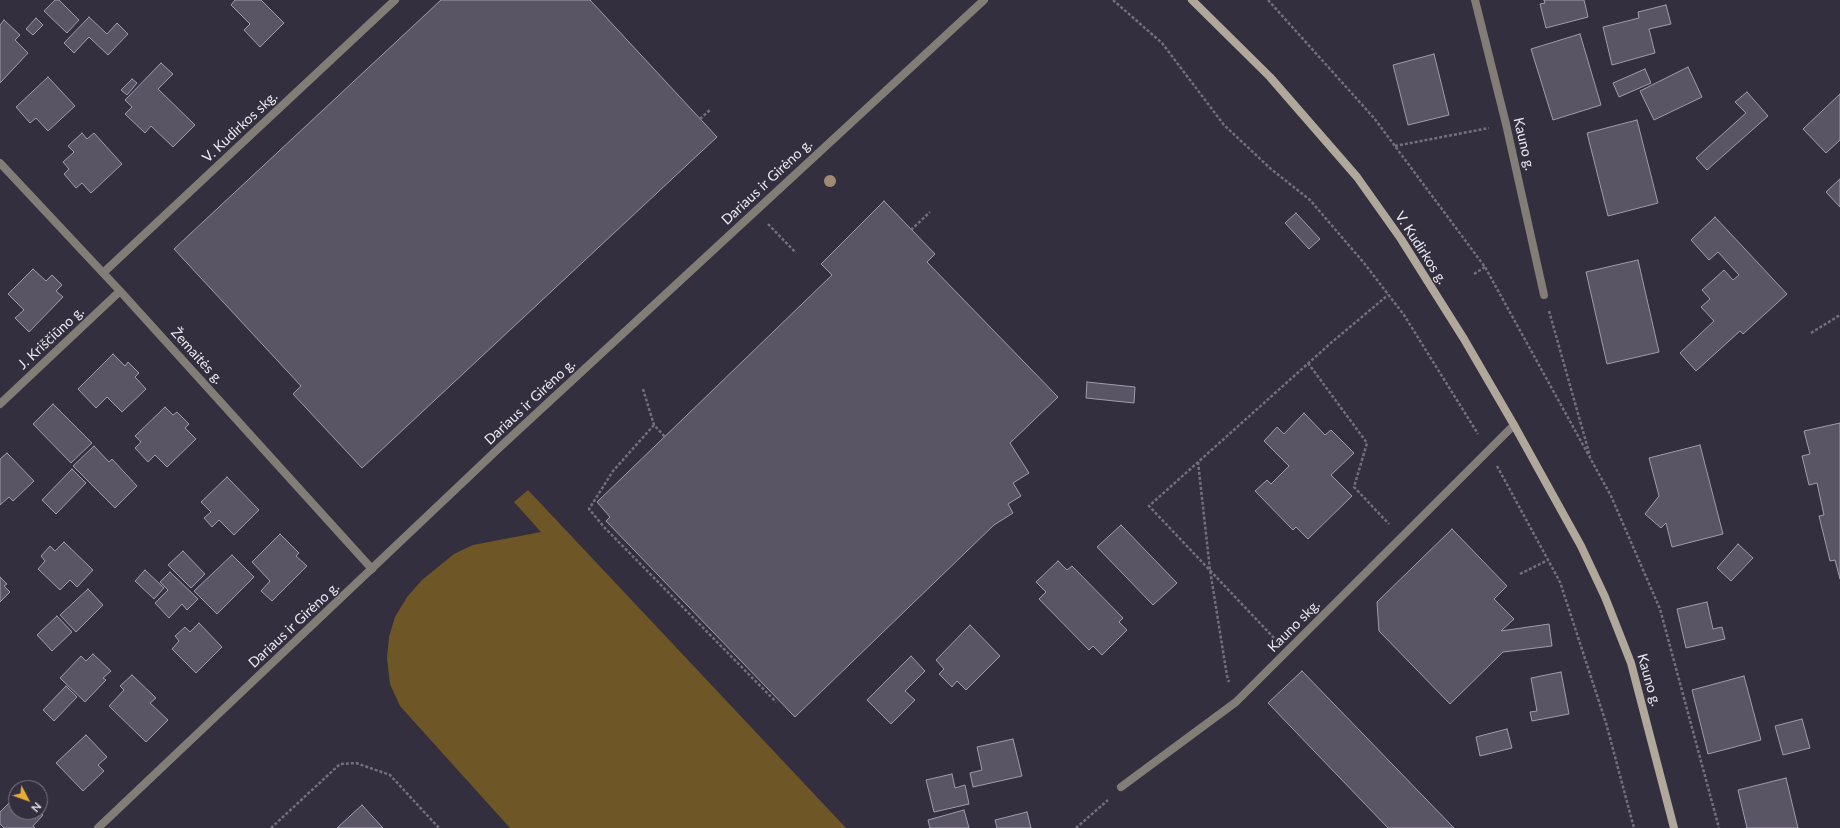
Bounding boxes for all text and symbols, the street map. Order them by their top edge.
street label: V. Kudirkos skg. [199,88,281,166]
street label: Kauno g. [1510,116,1538,172]
street label: Dariaus ir Girėno g. [718,136,816,228]
street label: V. Kudirkos g. [1391,209,1451,287]
street label: J. Kriščiūno g. [14,303,88,373]
street label: Žemaitės g. [167,324,227,388]
street label: Dariaus ir Girėno g. [481,356,579,448]
street label: Dariaus ir Girėno g. [245,579,343,671]
street label: Kauno skg. [1264,596,1324,656]
street label: Kauno g. [1633,652,1665,708]
north arrow [8,780,48,820]
text: N [29,800,44,815]

